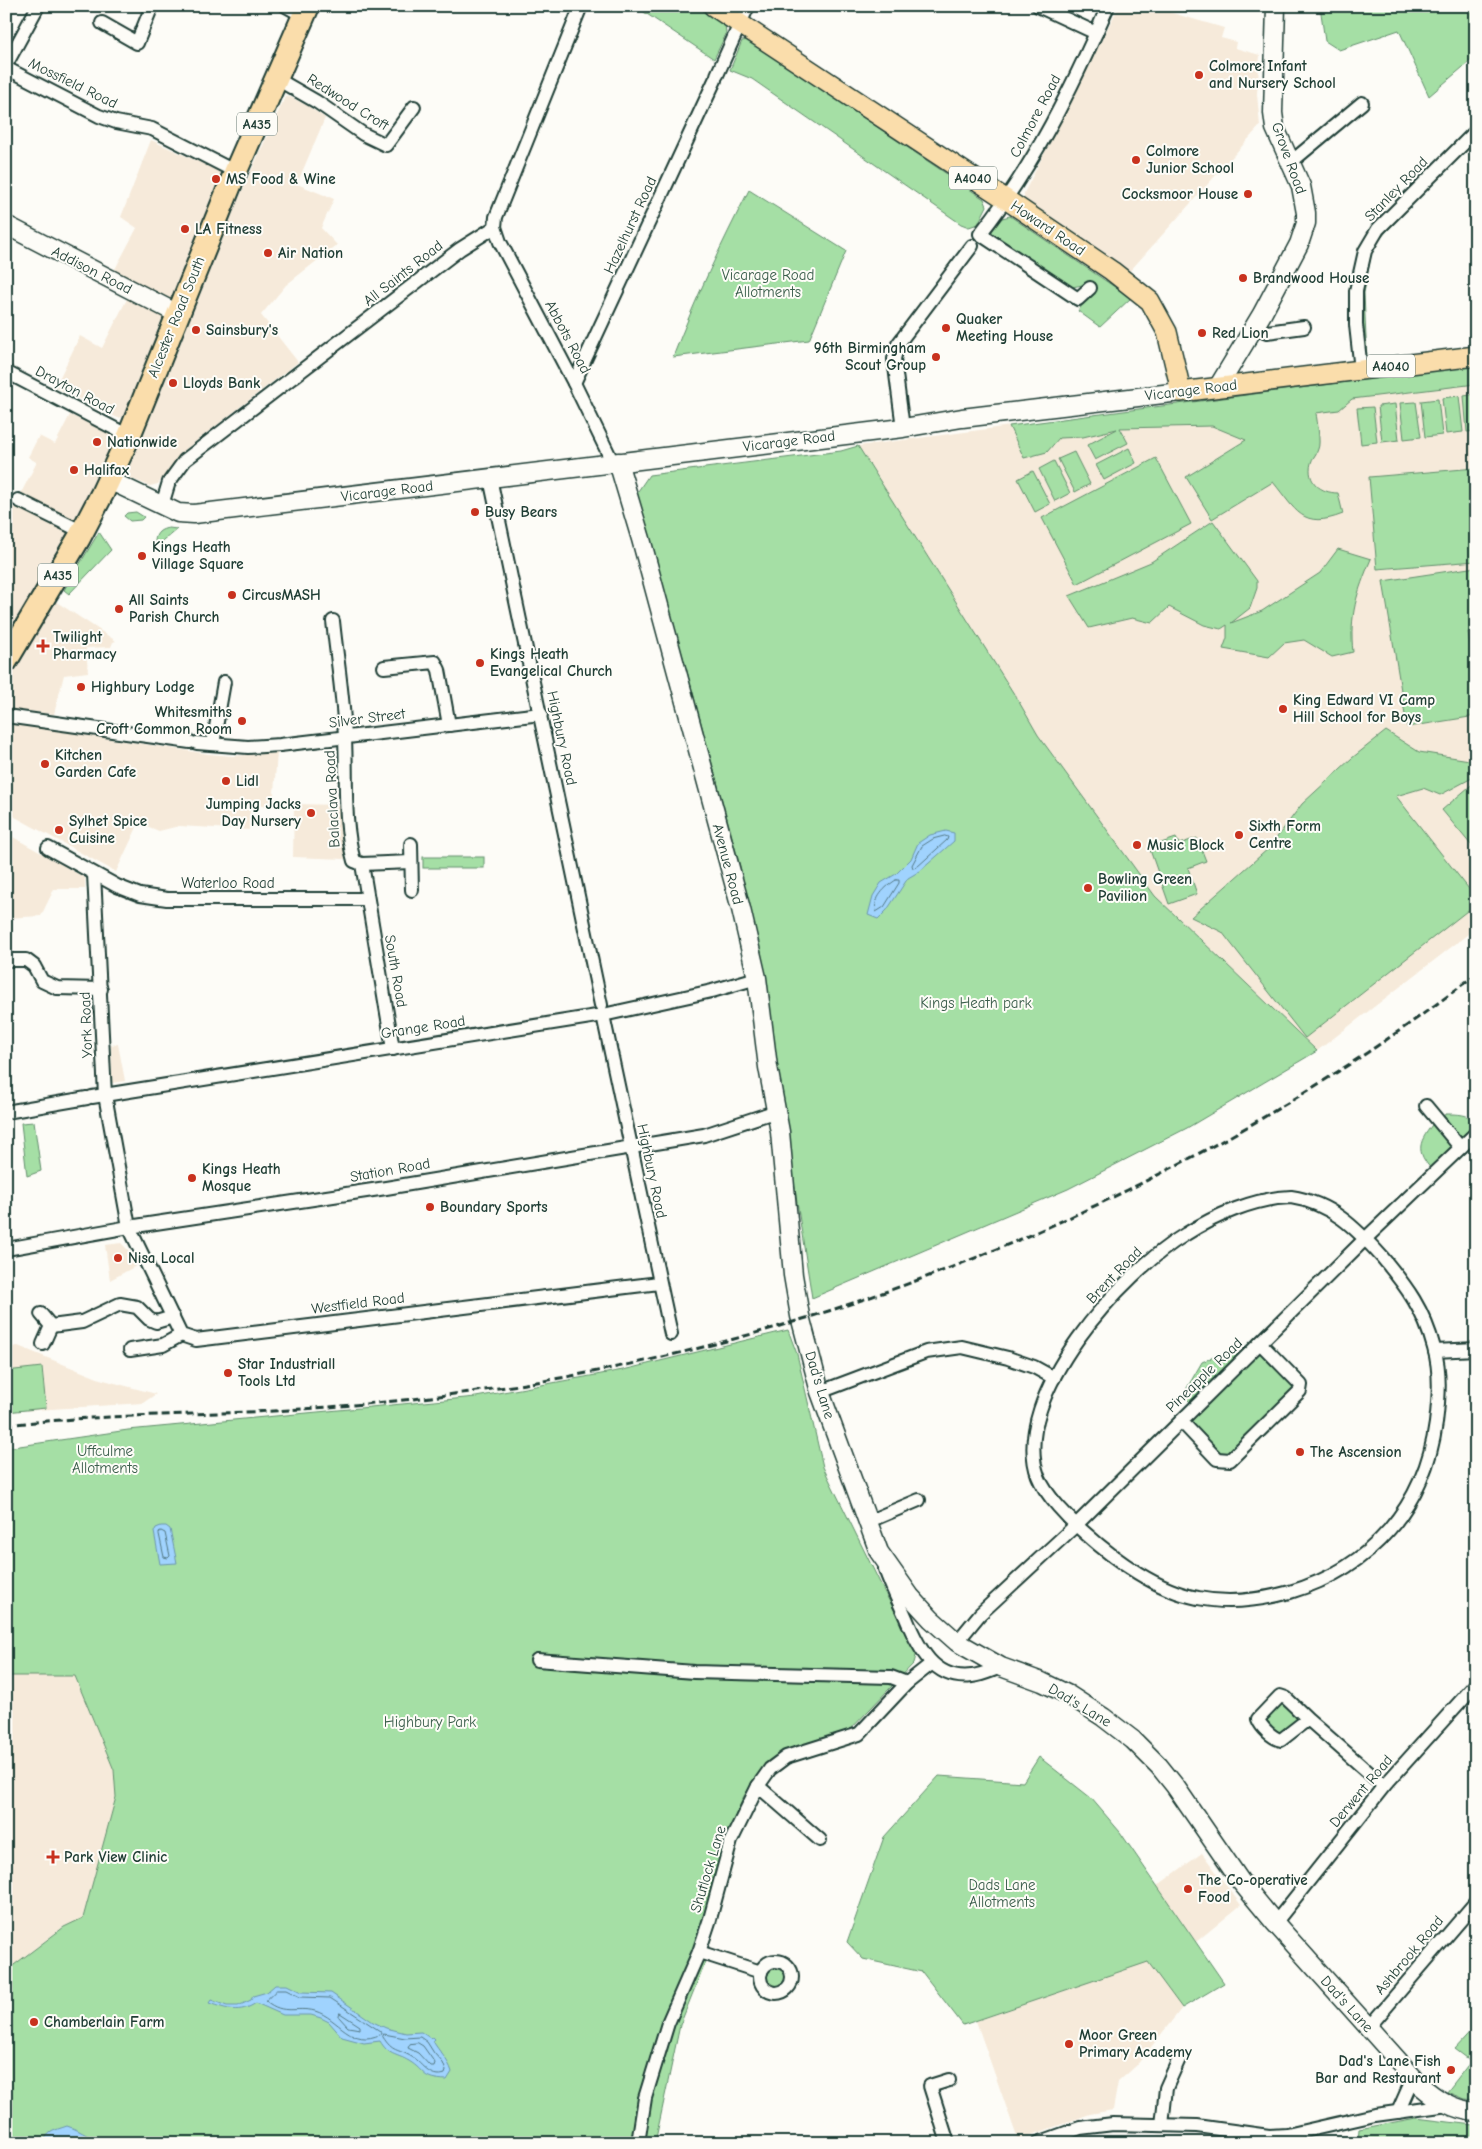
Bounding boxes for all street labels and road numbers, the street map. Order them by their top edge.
street label: Mossfield Road [26,54,120,112]
street label: Redwood Croft [304,70,393,135]
street label: Colmore Road [1006,71,1064,161]
road number: A435 [237,112,277,136]
street label: Grove Road [1268,120,1310,196]
street label: Stanley Road [1361,153,1431,225]
road number: A4040 [949,167,997,190]
street label: Hazelhurst Road [600,174,660,276]
street label: Howard Road [1007,197,1089,259]
street label: All Saints Road [360,236,446,310]
street label: Addison Road [49,242,135,298]
street label: Alcester Road South [144,254,208,380]
street label: Abbots Road [541,297,595,377]
road number: A4040 [1367,354,1415,378]
street label: Drayton Road [32,362,118,418]
street label: Vicarage Road [1144,375,1238,405]
street label: Vicarage Road [742,426,836,456]
street label: Vicarage Road [340,476,434,506]
road number: A435 [38,564,78,586]
street label: Highbury Road [543,689,581,787]
street label: Silver Street [328,704,407,732]
street label: Balaclava Road [320,750,344,848]
street label: Avenue Road [709,822,747,906]
street label: Waterloo Road [181,874,275,892]
street label: South Road [381,933,411,1009]
street label: York Road [76,991,96,1059]
street label: Grange Road [379,1011,467,1043]
street label: Highbury Road [633,1122,671,1220]
street label: Station Road [348,1154,432,1186]
street label: Brent Road [1082,1243,1146,1307]
street label: Westfield Road [310,1288,406,1318]
street label: Pineapple Road [1162,1334,1246,1416]
street label: Dad's Lane [801,1349,839,1422]
street label: Dad's Lane [1045,1679,1115,1731]
street label: Derwent Road [1325,1751,1397,1831]
street label: Shutlock Lane [686,1823,730,1915]
street label: Ashbrook Road [1371,1912,1447,1998]
street label: Dad's Lane [1317,1972,1377,2036]

